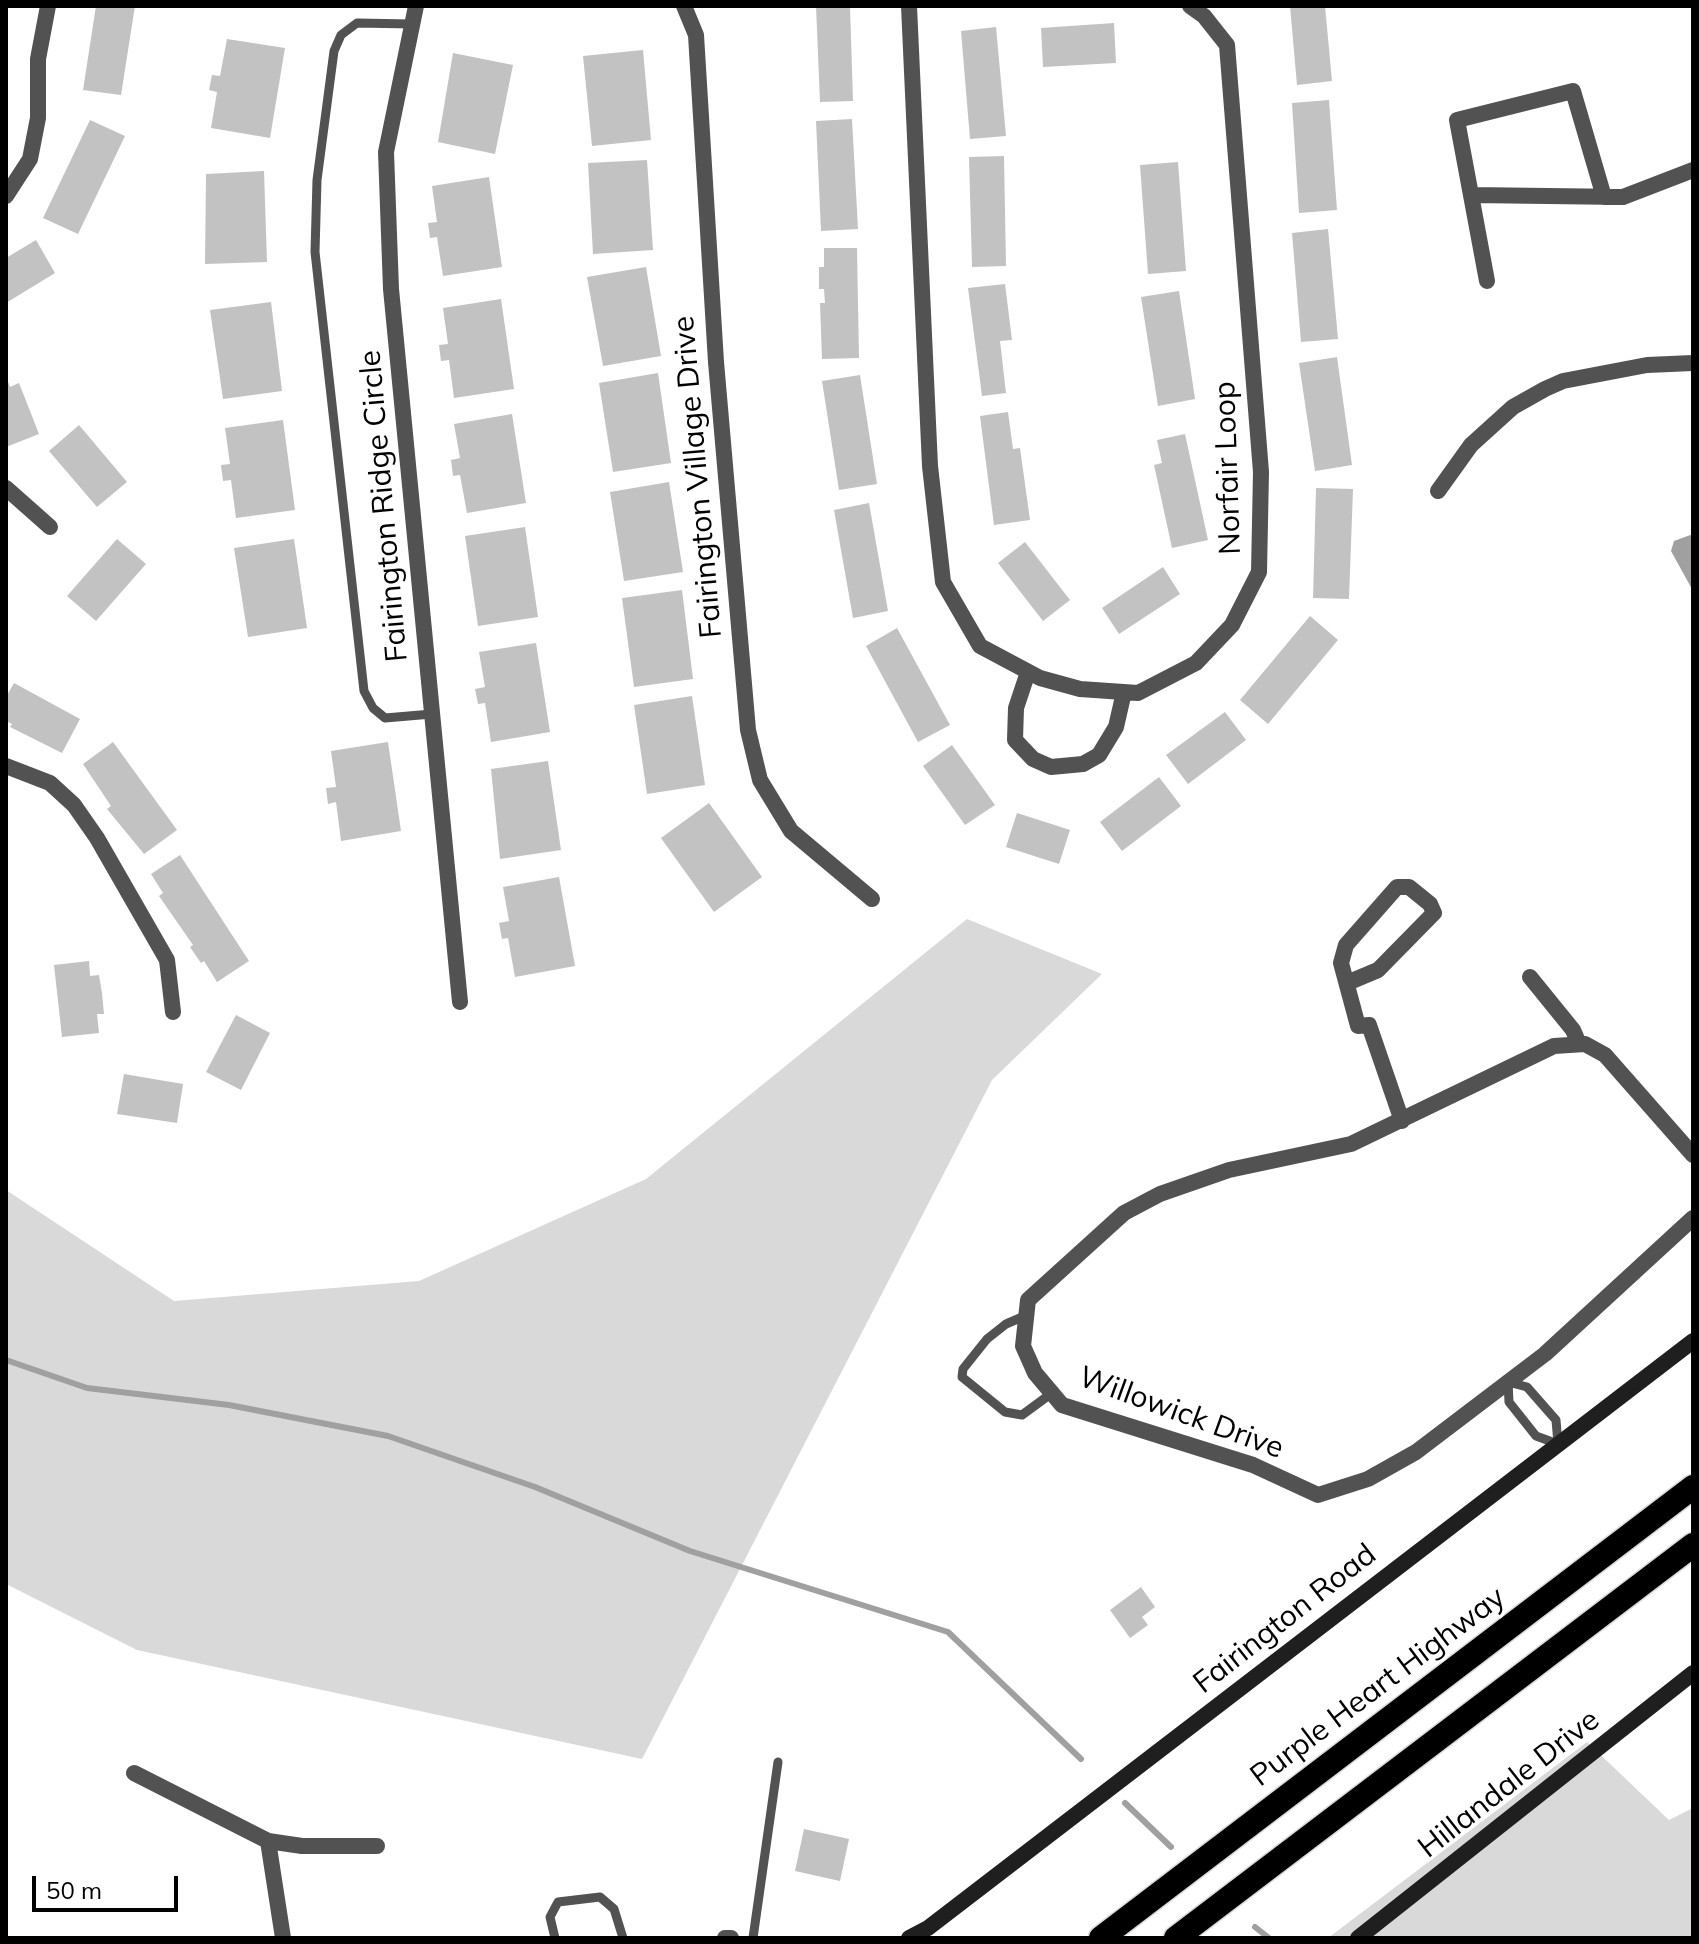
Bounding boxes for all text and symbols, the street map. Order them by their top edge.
street label: Fairington Village Drive [666,315,730,639]
street label: Fairington Ridge Circle [352,349,416,663]
street label: Norfair Loop [1207,381,1249,555]
street label: Willowick Drive [1074,1359,1288,1467]
street label: Fairington Road [1187,1537,1383,1701]
street label: Purple Heart Highway [1244,1580,1512,1794]
street label: Hillandale Drive [1411,1702,1607,1866]
scale bar [36,1860,182,1910]
text: 50 m [46,1875,102,1905]

